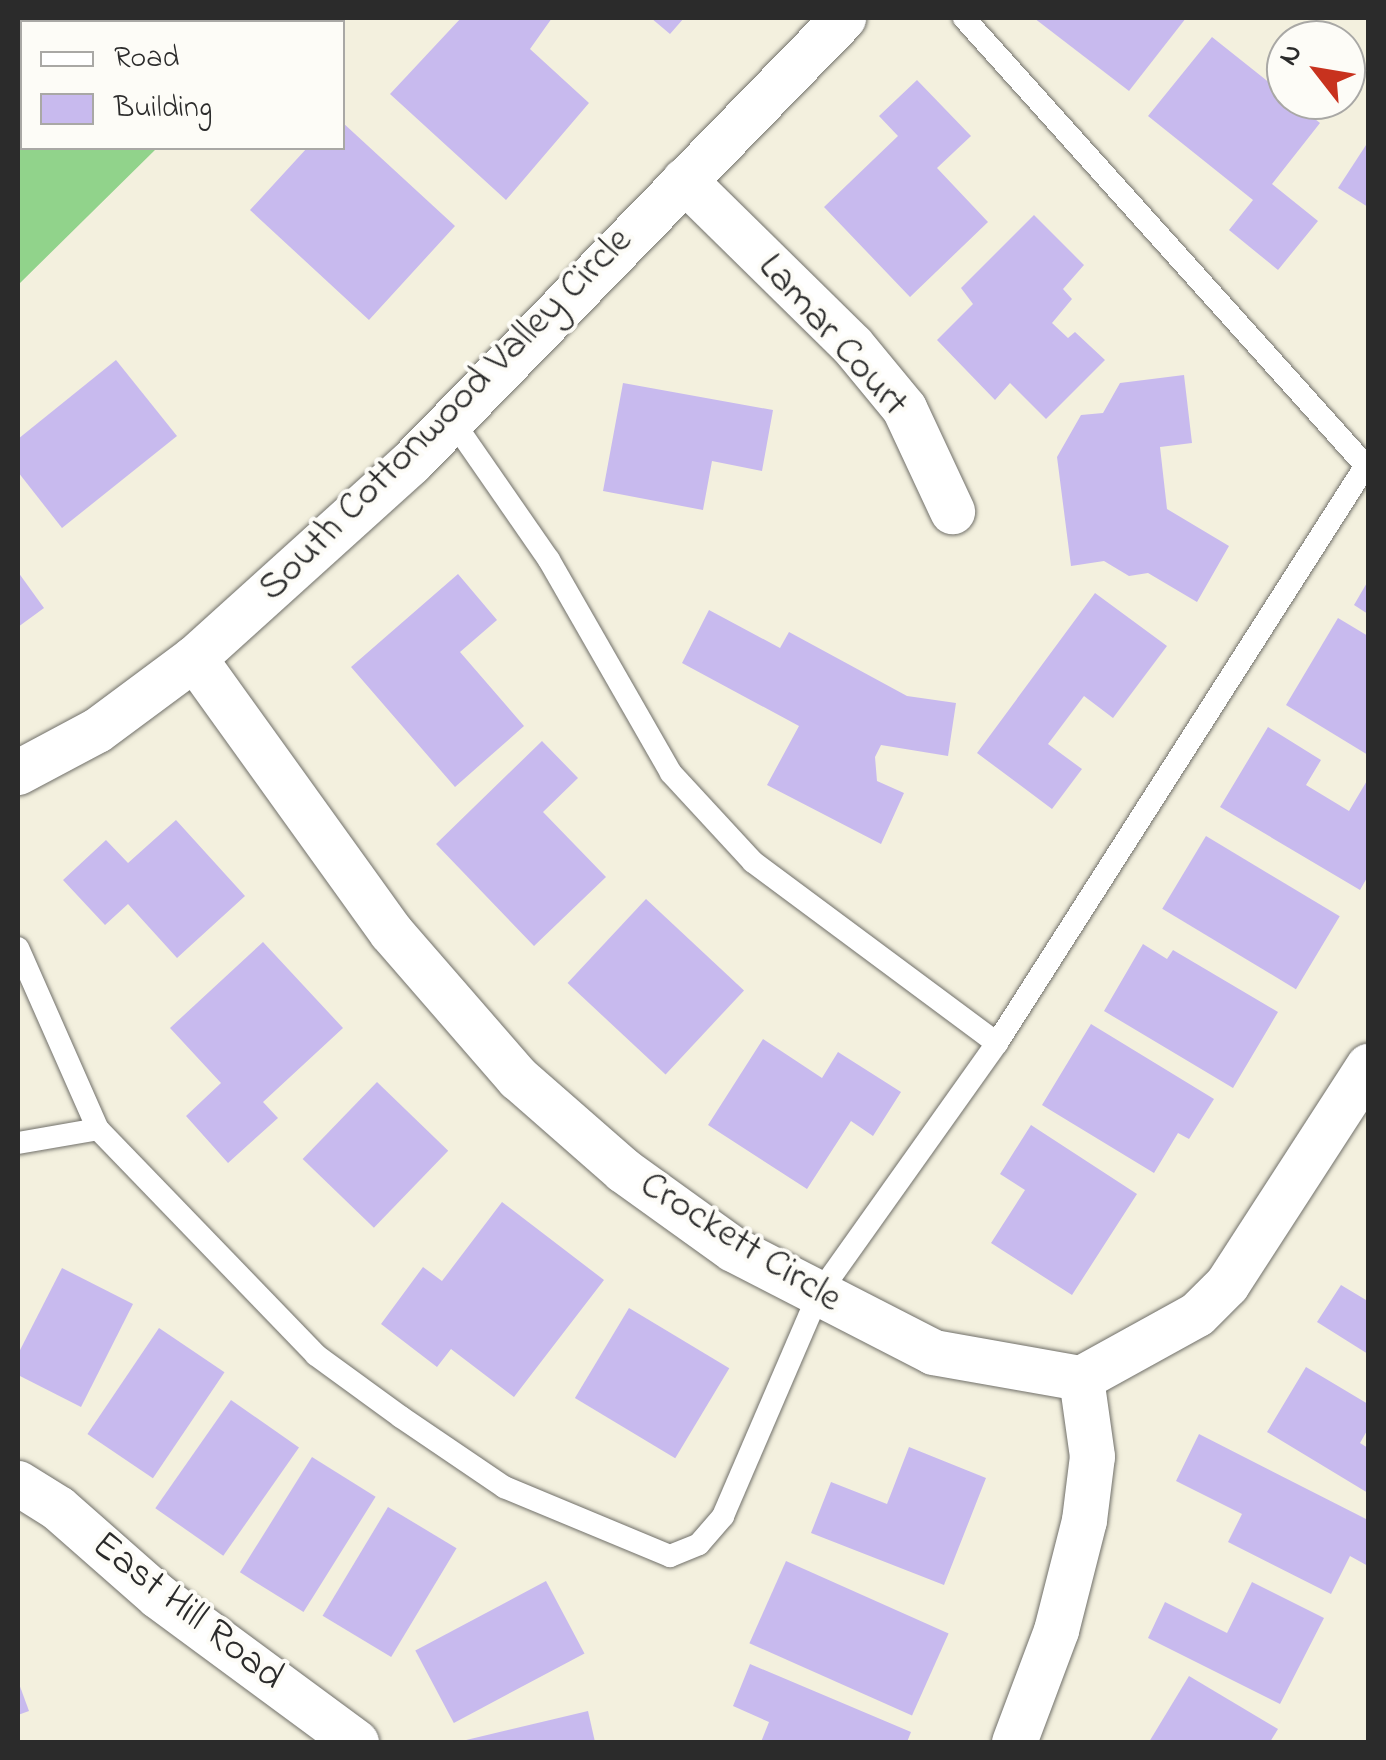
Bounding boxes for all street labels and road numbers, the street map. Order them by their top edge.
street label: South Cottonwood Valley Circle [249,218,643,612]
street label: Lamar Court [746,245,918,427]
street label: Crockett Circle [630,1162,850,1324]
street label: East Hill Road [81,1522,293,1702]

